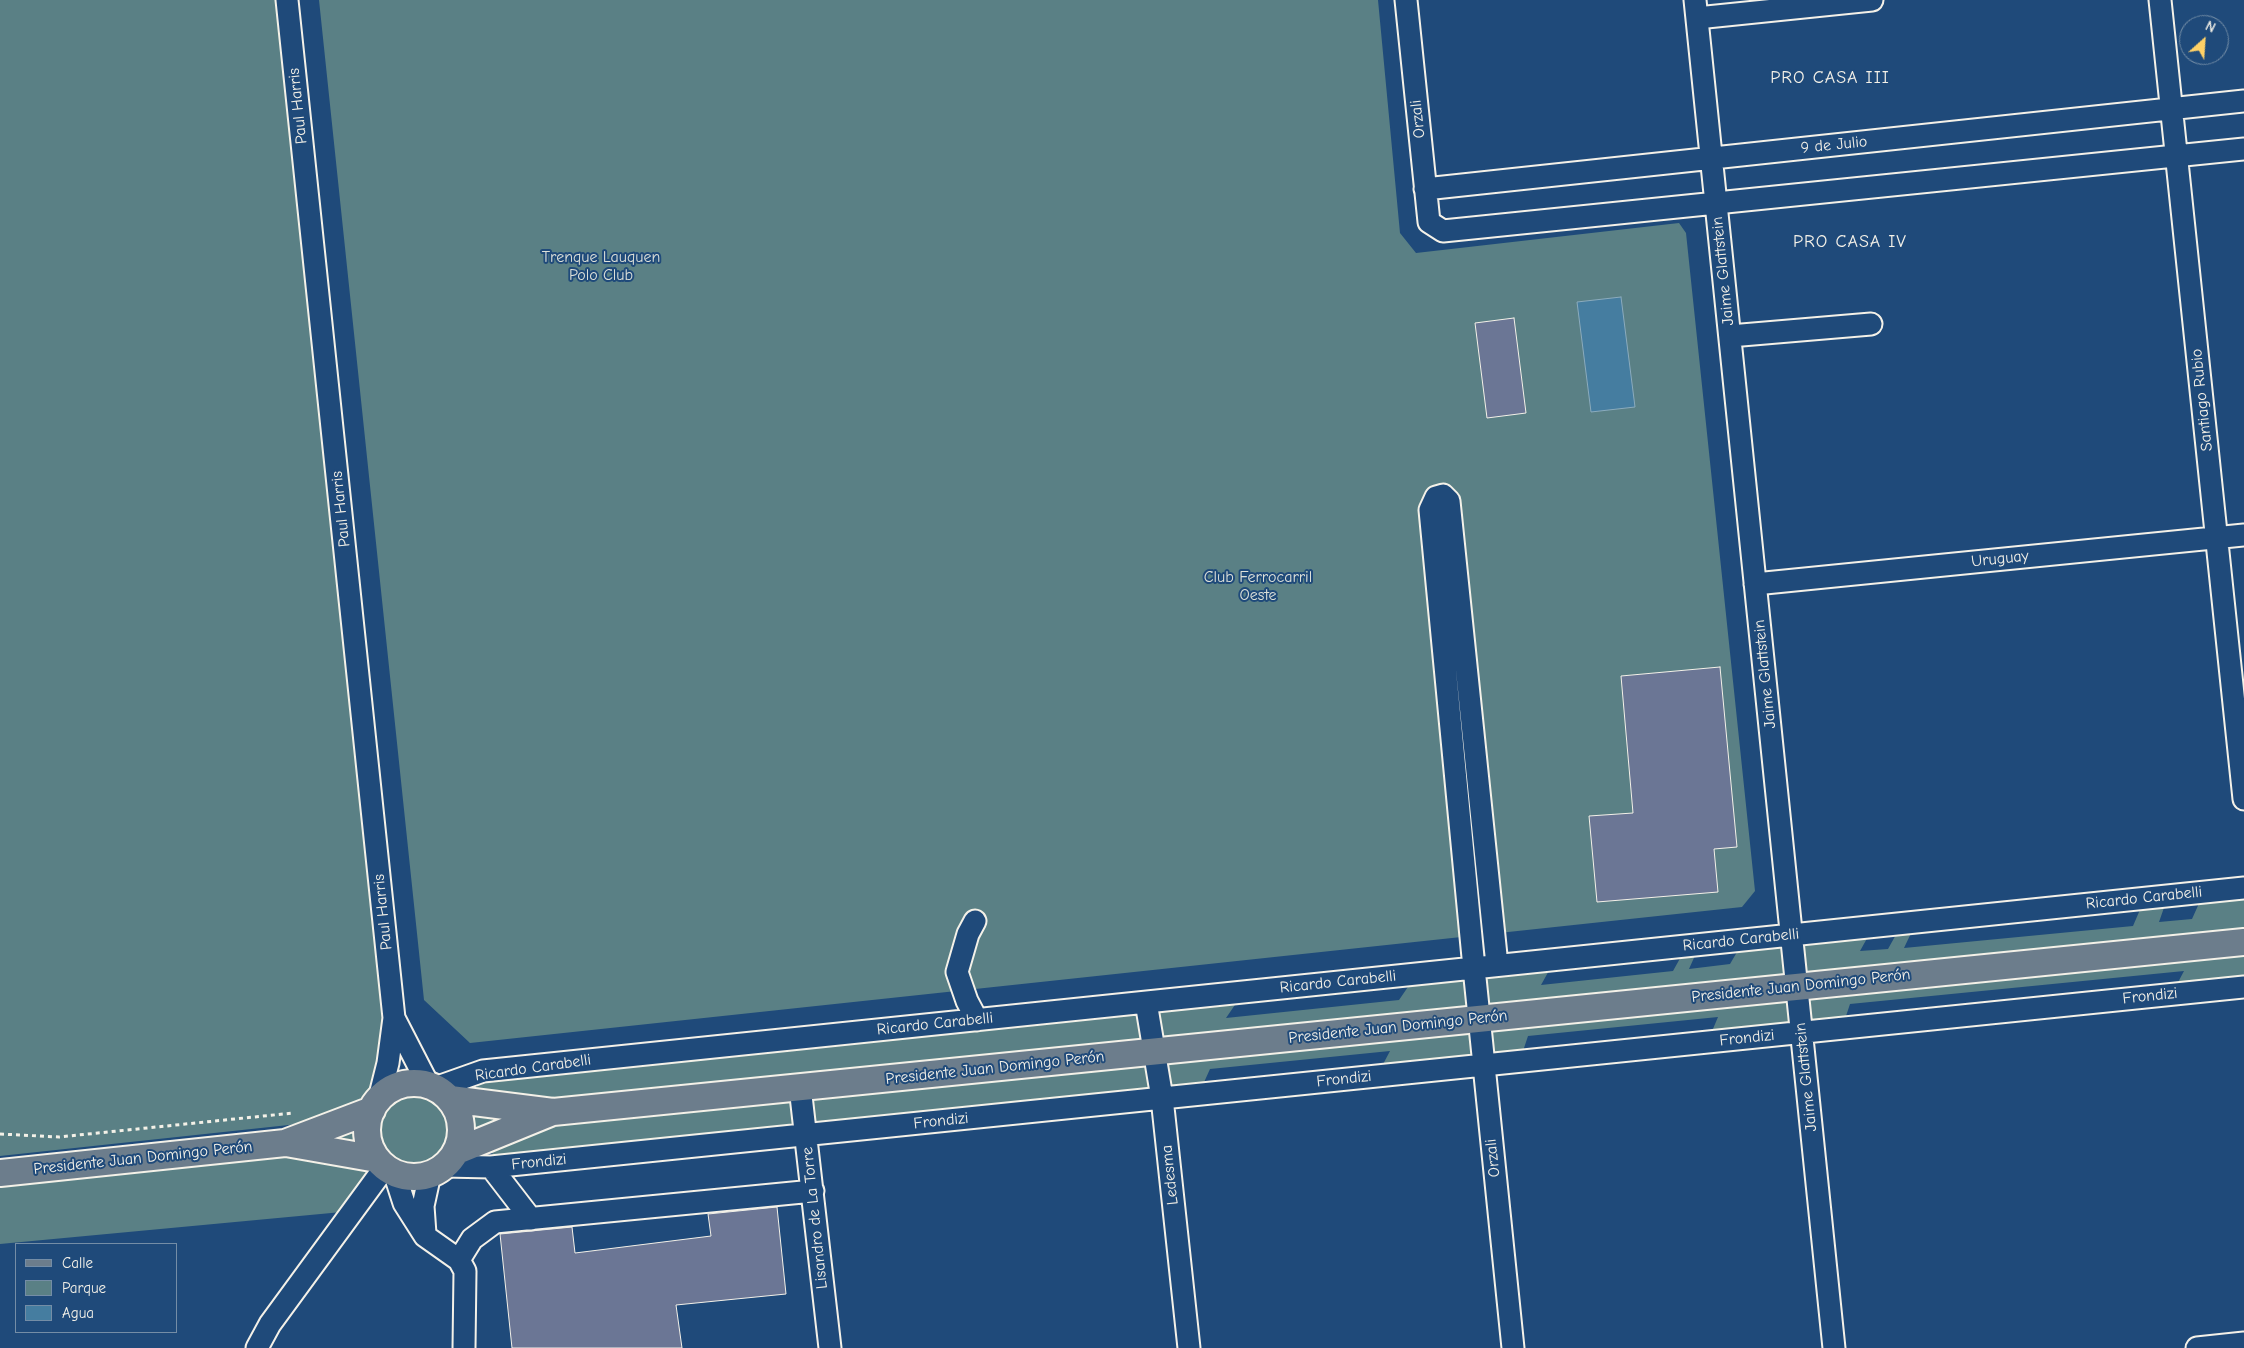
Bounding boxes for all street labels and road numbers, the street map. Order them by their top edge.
street label: Paul Harris [284,67,312,145]
street label: Orzali [1406,99,1430,139]
street label: 9 de Julio [1800,132,1868,158]
street label: Jaime Glattstein [1708,216,1738,326]
street label: Santiago Rubio [2187,348,2217,452]
street label: Paul Harris [327,470,355,548]
street label: Uruguay [1970,546,2030,572]
street label: Jaime Glattstein [1750,619,1780,729]
street label: Paul Harris [369,873,397,951]
street label: Ricardo Carabelli [2085,882,2203,914]
street label: Ricardo Carabelli [1682,924,1800,956]
street label: Presidente Juan Domingo Perón [1691,965,1911,1007]
street label: Ricardo Carabelli [1279,966,1397,998]
street label: Frondizi [2121,984,2179,1008]
street label: Presidente Juan Domingo Perón [1288,1006,1508,1048]
street label: Ricardo Carabelli [876,1008,994,1040]
street label: Jaime Glattstein [1791,1022,1821,1132]
street label: Frondizi [1718,1026,1776,1050]
street label: Presidente Juan Domingo Perón [885,1047,1105,1089]
street label: Ricardo Carabelli [474,1050,592,1086]
street label: Frondizi [1315,1067,1373,1091]
street label: Frondizi [912,1109,970,1133]
street label: Presidente Juan Domingo Perón [33,1137,253,1179]
street label: Orzali [1481,1138,1505,1178]
street label: Ledesma [1157,1144,1183,1206]
street label: Lisandro de La Torre [798,1146,832,1290]
street label: Frondizi [510,1150,568,1174]

